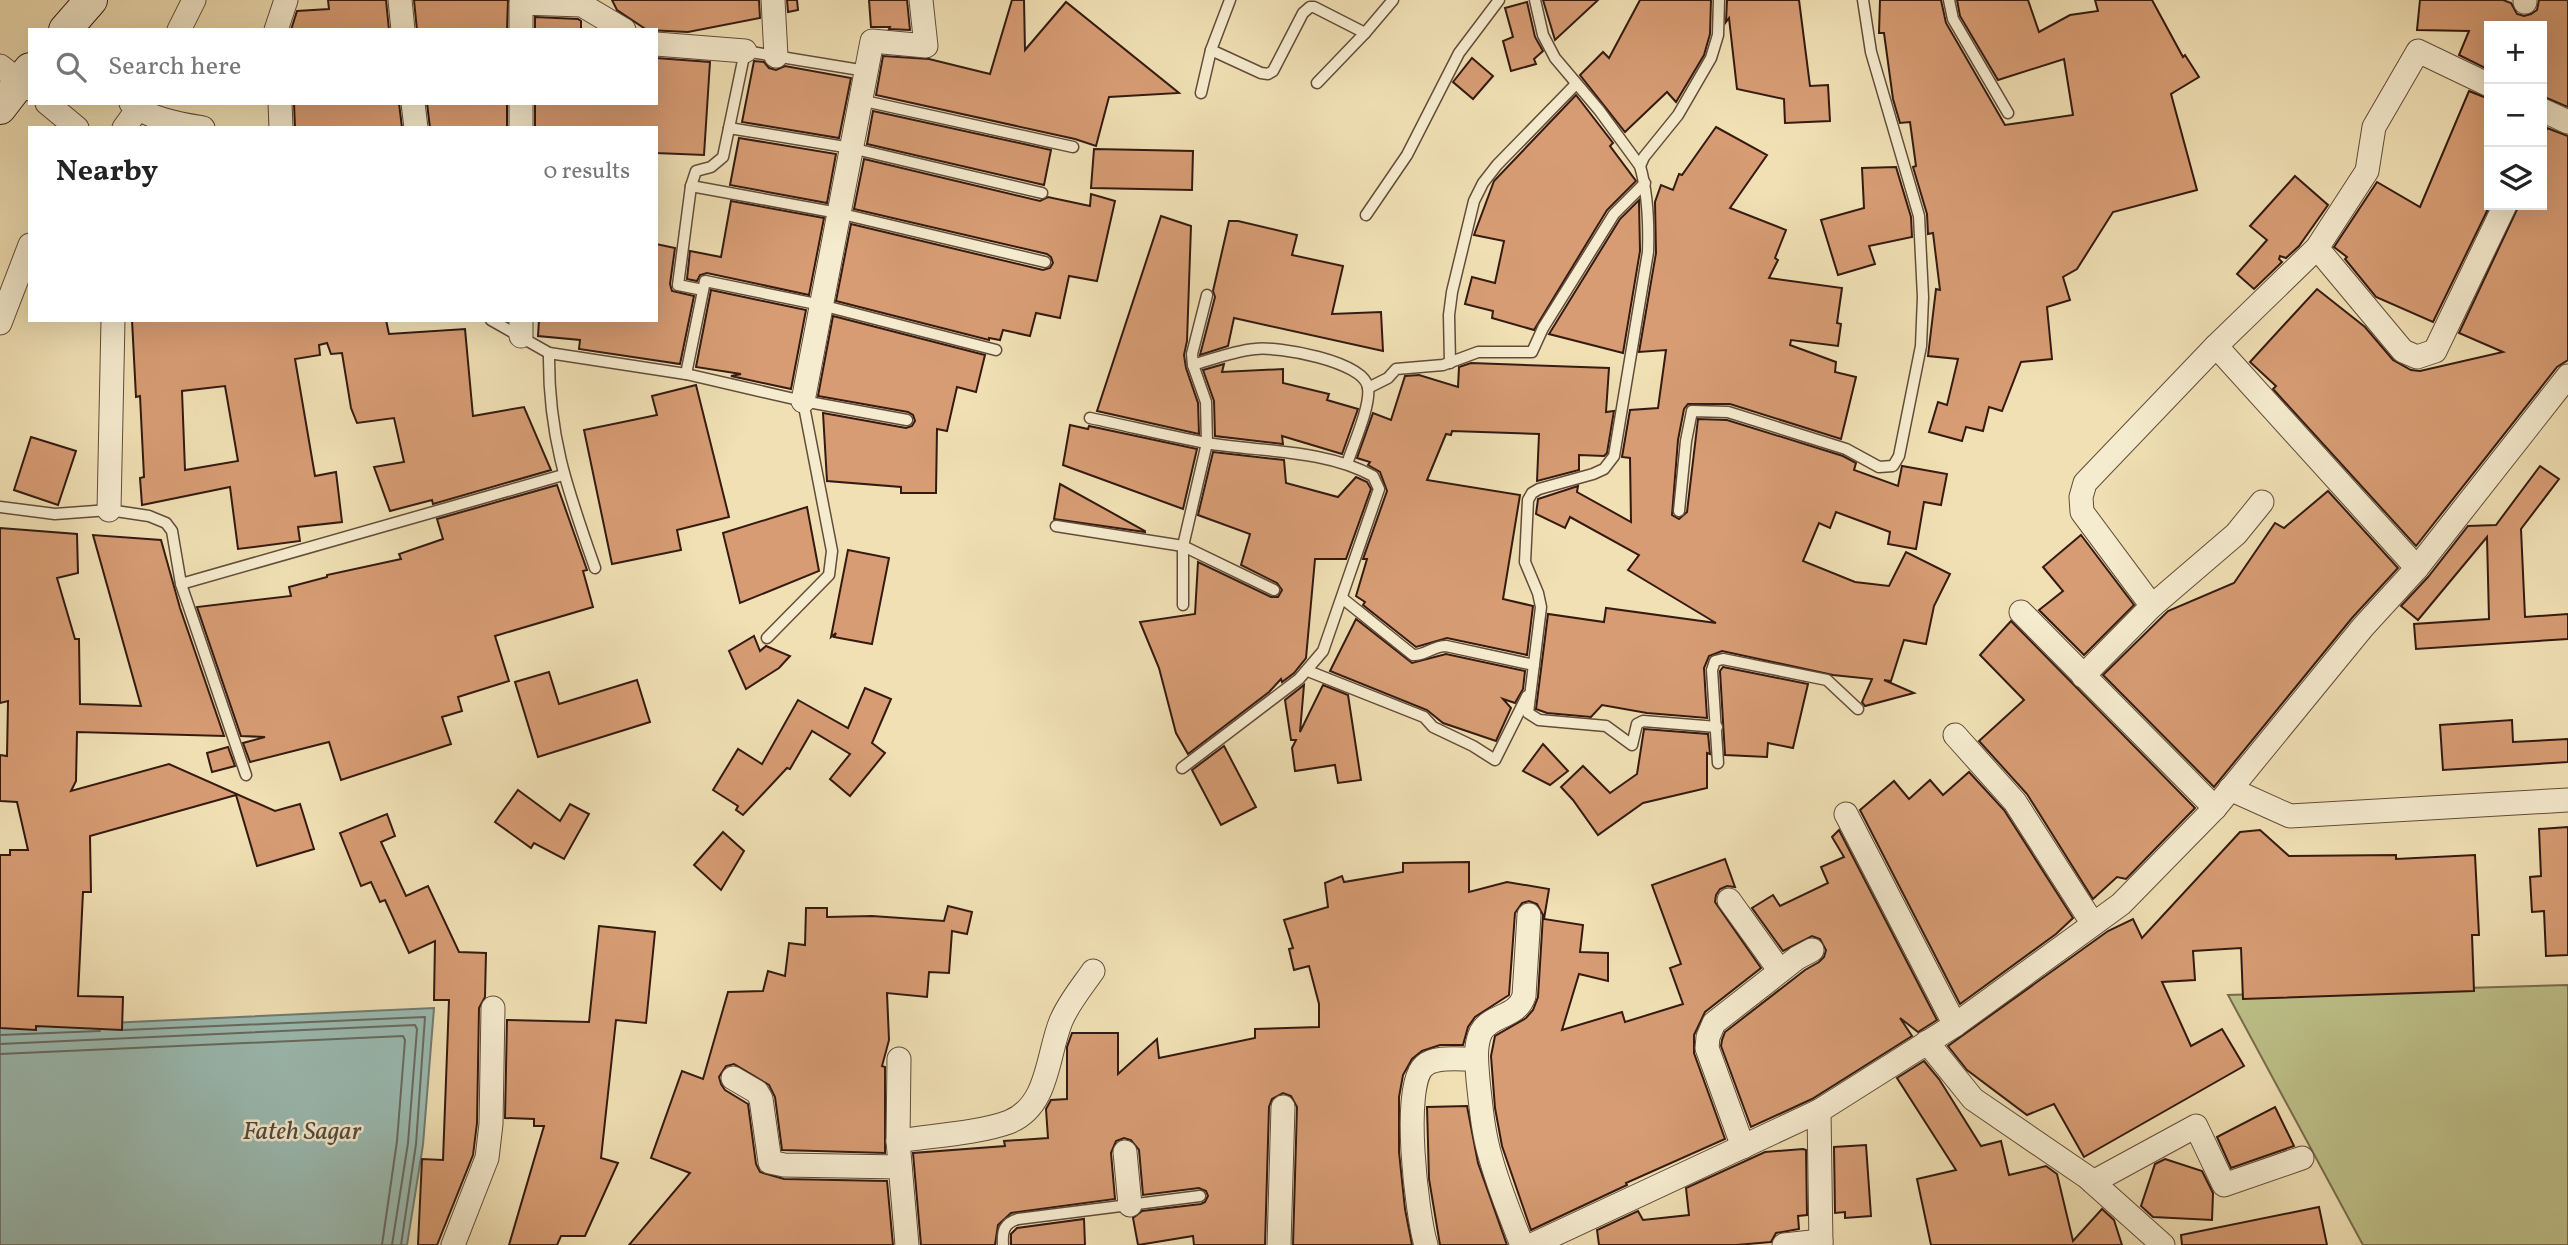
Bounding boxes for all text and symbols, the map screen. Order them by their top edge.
map controls [2484,21,2547,210]
button: + [2484,21,2547,84]
search box [28,28,658,105]
icon: search [52,48,90,86]
text: Search here [108,49,241,85]
button: − [2484,84,2547,147]
button: layers [2484,147,2547,210]
text: Nearby [56,151,158,193]
text: 0 results [543,156,630,188]
water label: Fateh Sagar [243,1114,362,1150]

